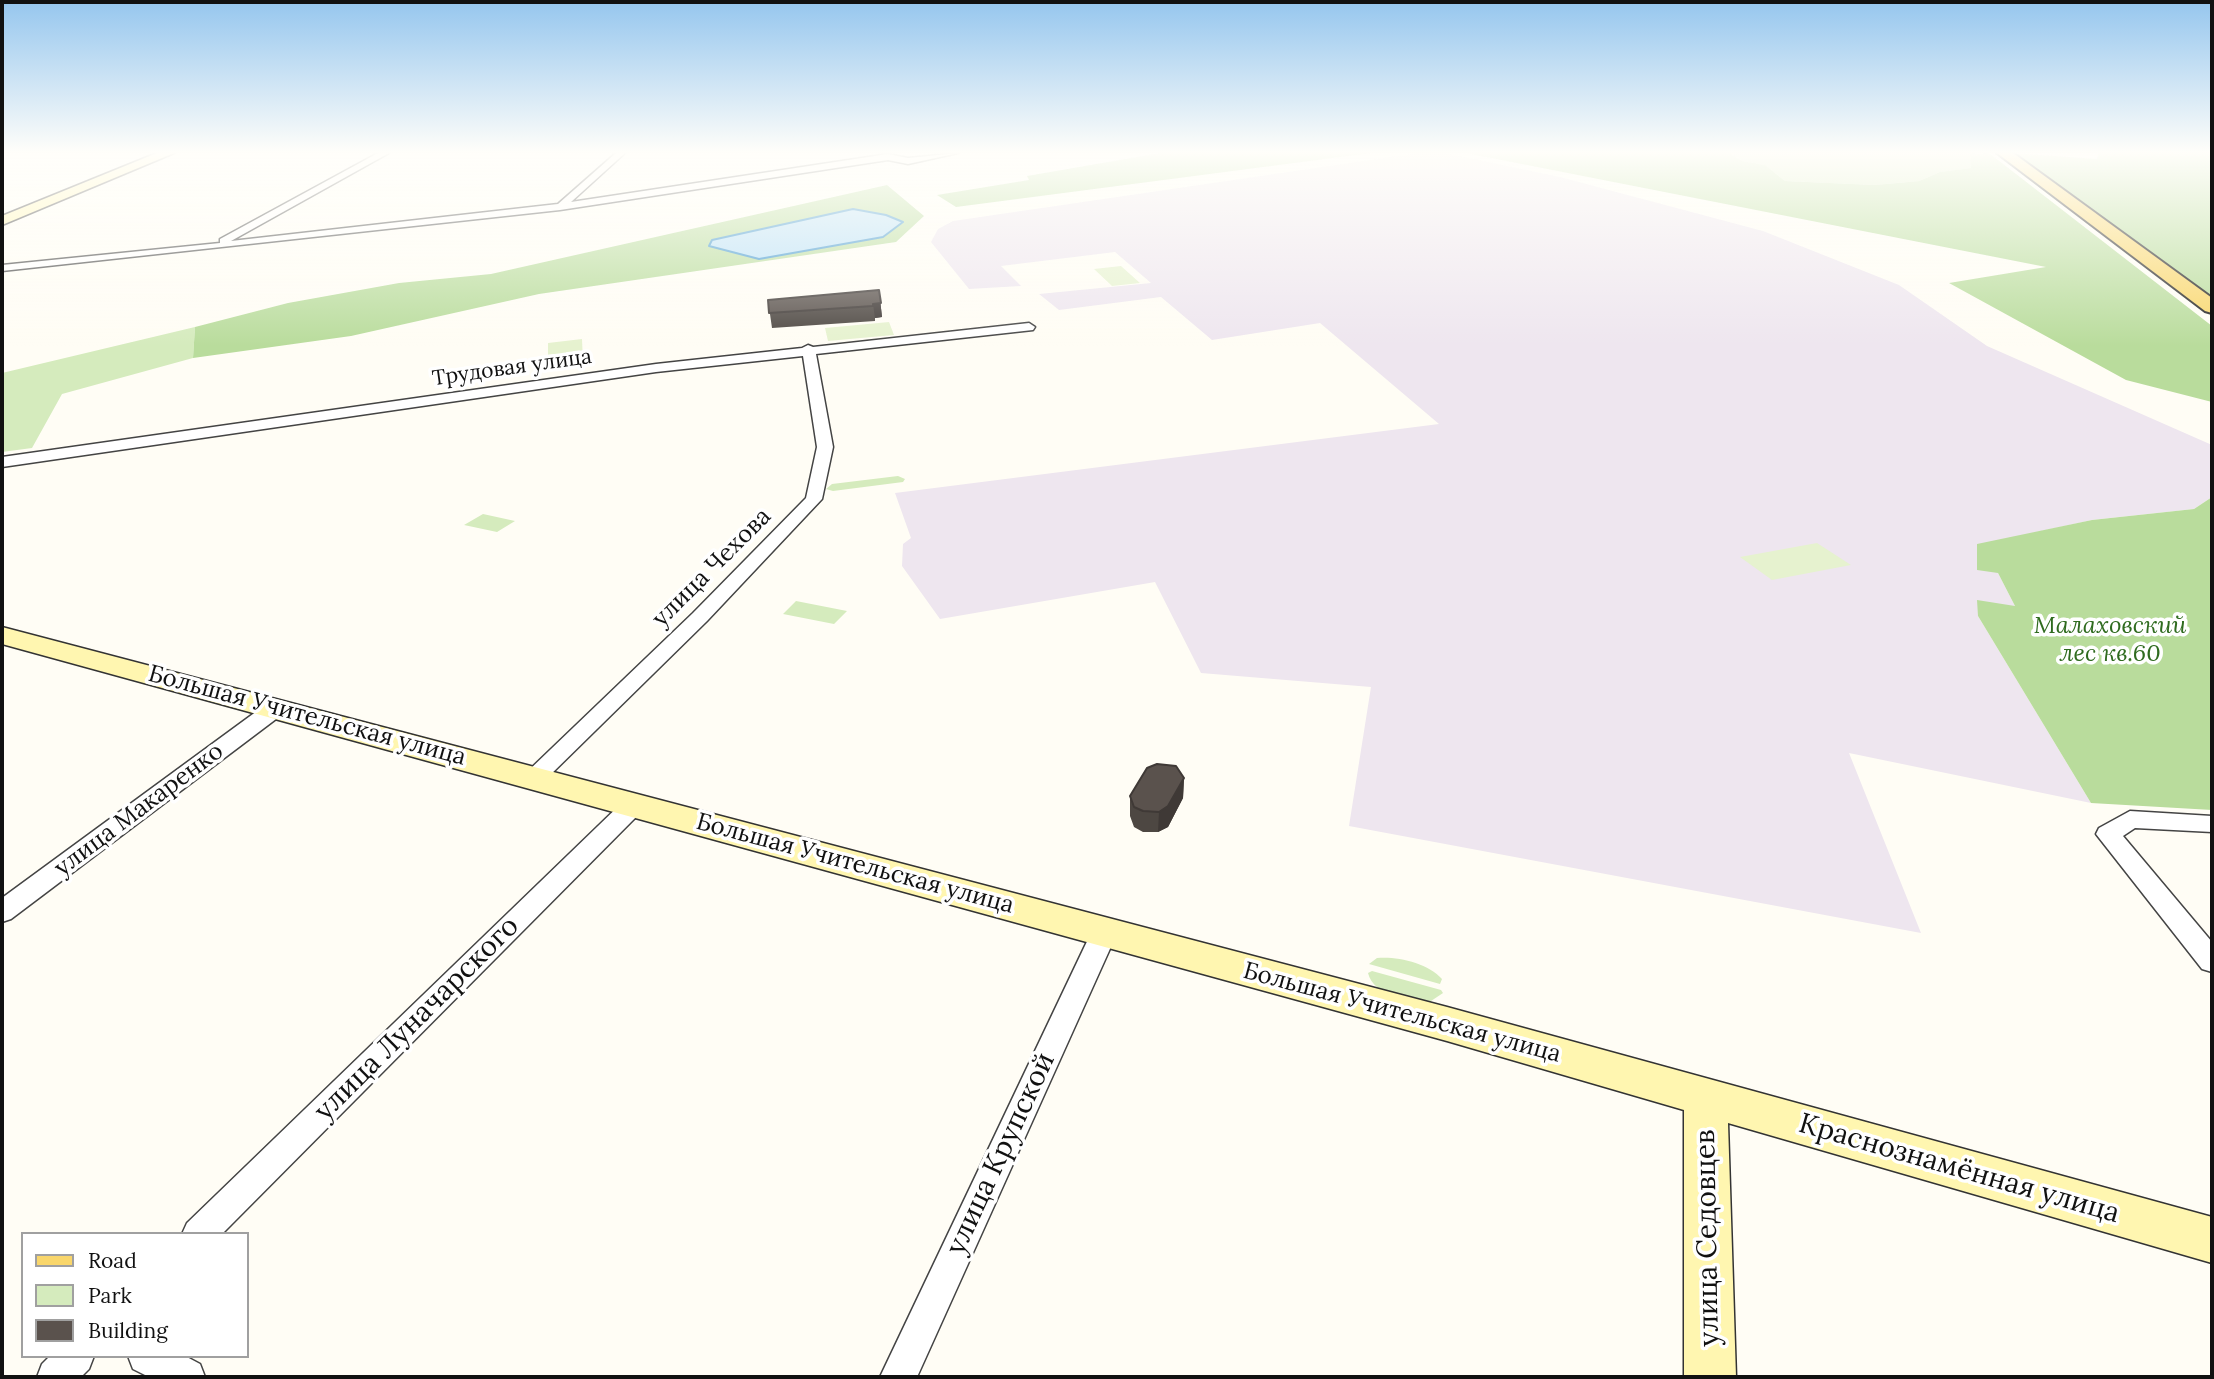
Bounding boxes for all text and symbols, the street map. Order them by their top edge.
street label: Трудовая улица [431,344,593,392]
street label: улица Чехова [647,503,777,633]
park label: Малаховский лес кв.60 [2034,612,2186,668]
street label: Большая Учительская улица [145,660,469,772]
street label: улица Макаренко [49,737,229,883]
street label: Большая Учительская улица [693,808,1017,920]
street label: улица Луначарского [308,910,526,1128]
street label: Большая Учительская улица [1240,957,1564,1069]
street label: улица Крупской [939,1048,1063,1260]
street label: Краснознамённая улица [1795,1107,2123,1231]
street label: улица Седовцев [1689,1129,1727,1347]
legend [21,1232,248,1358]
text: Road [88,1247,137,1274]
text: Park [88,1282,132,1309]
text: Building [88,1317,168,1344]

